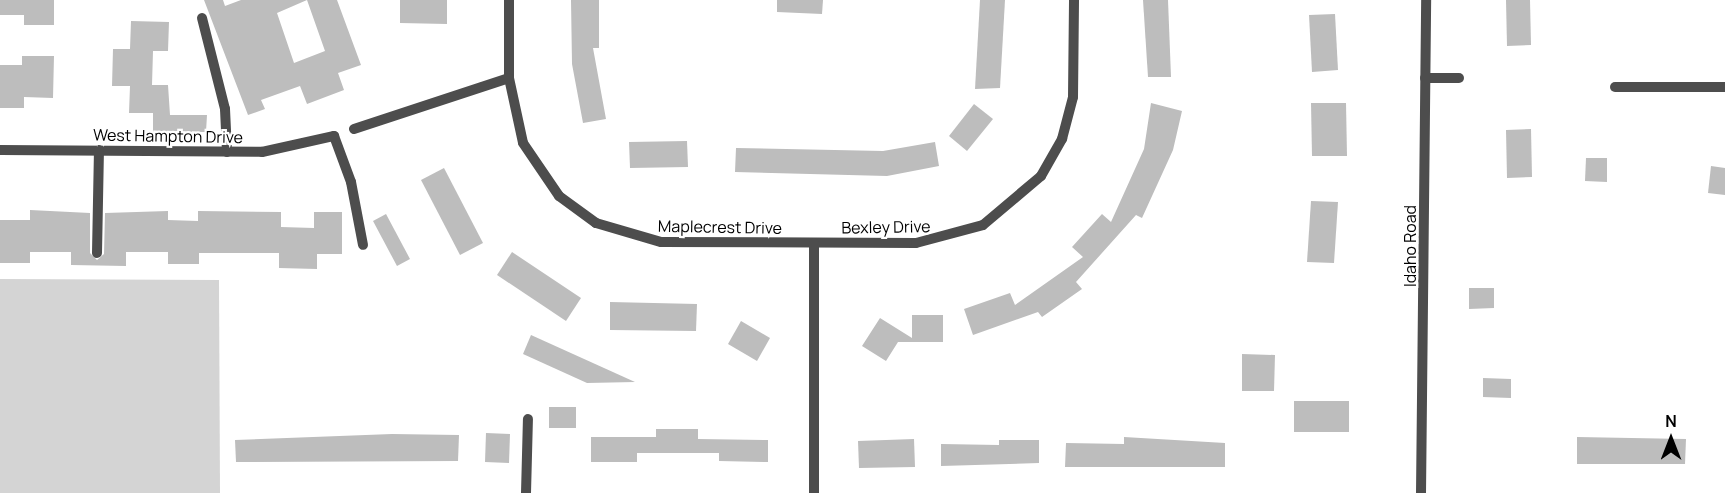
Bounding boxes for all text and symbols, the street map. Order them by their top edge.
street label: West Hampton Drive [93,125,243,147]
street label: Idaho Road [1400,205,1420,287]
street label: Maplecrest Drive [658,216,782,238]
street label: Bexley Drive [841,217,931,237]
north arrow [1641,409,1701,469]
text: N [1665,410,1677,432]

